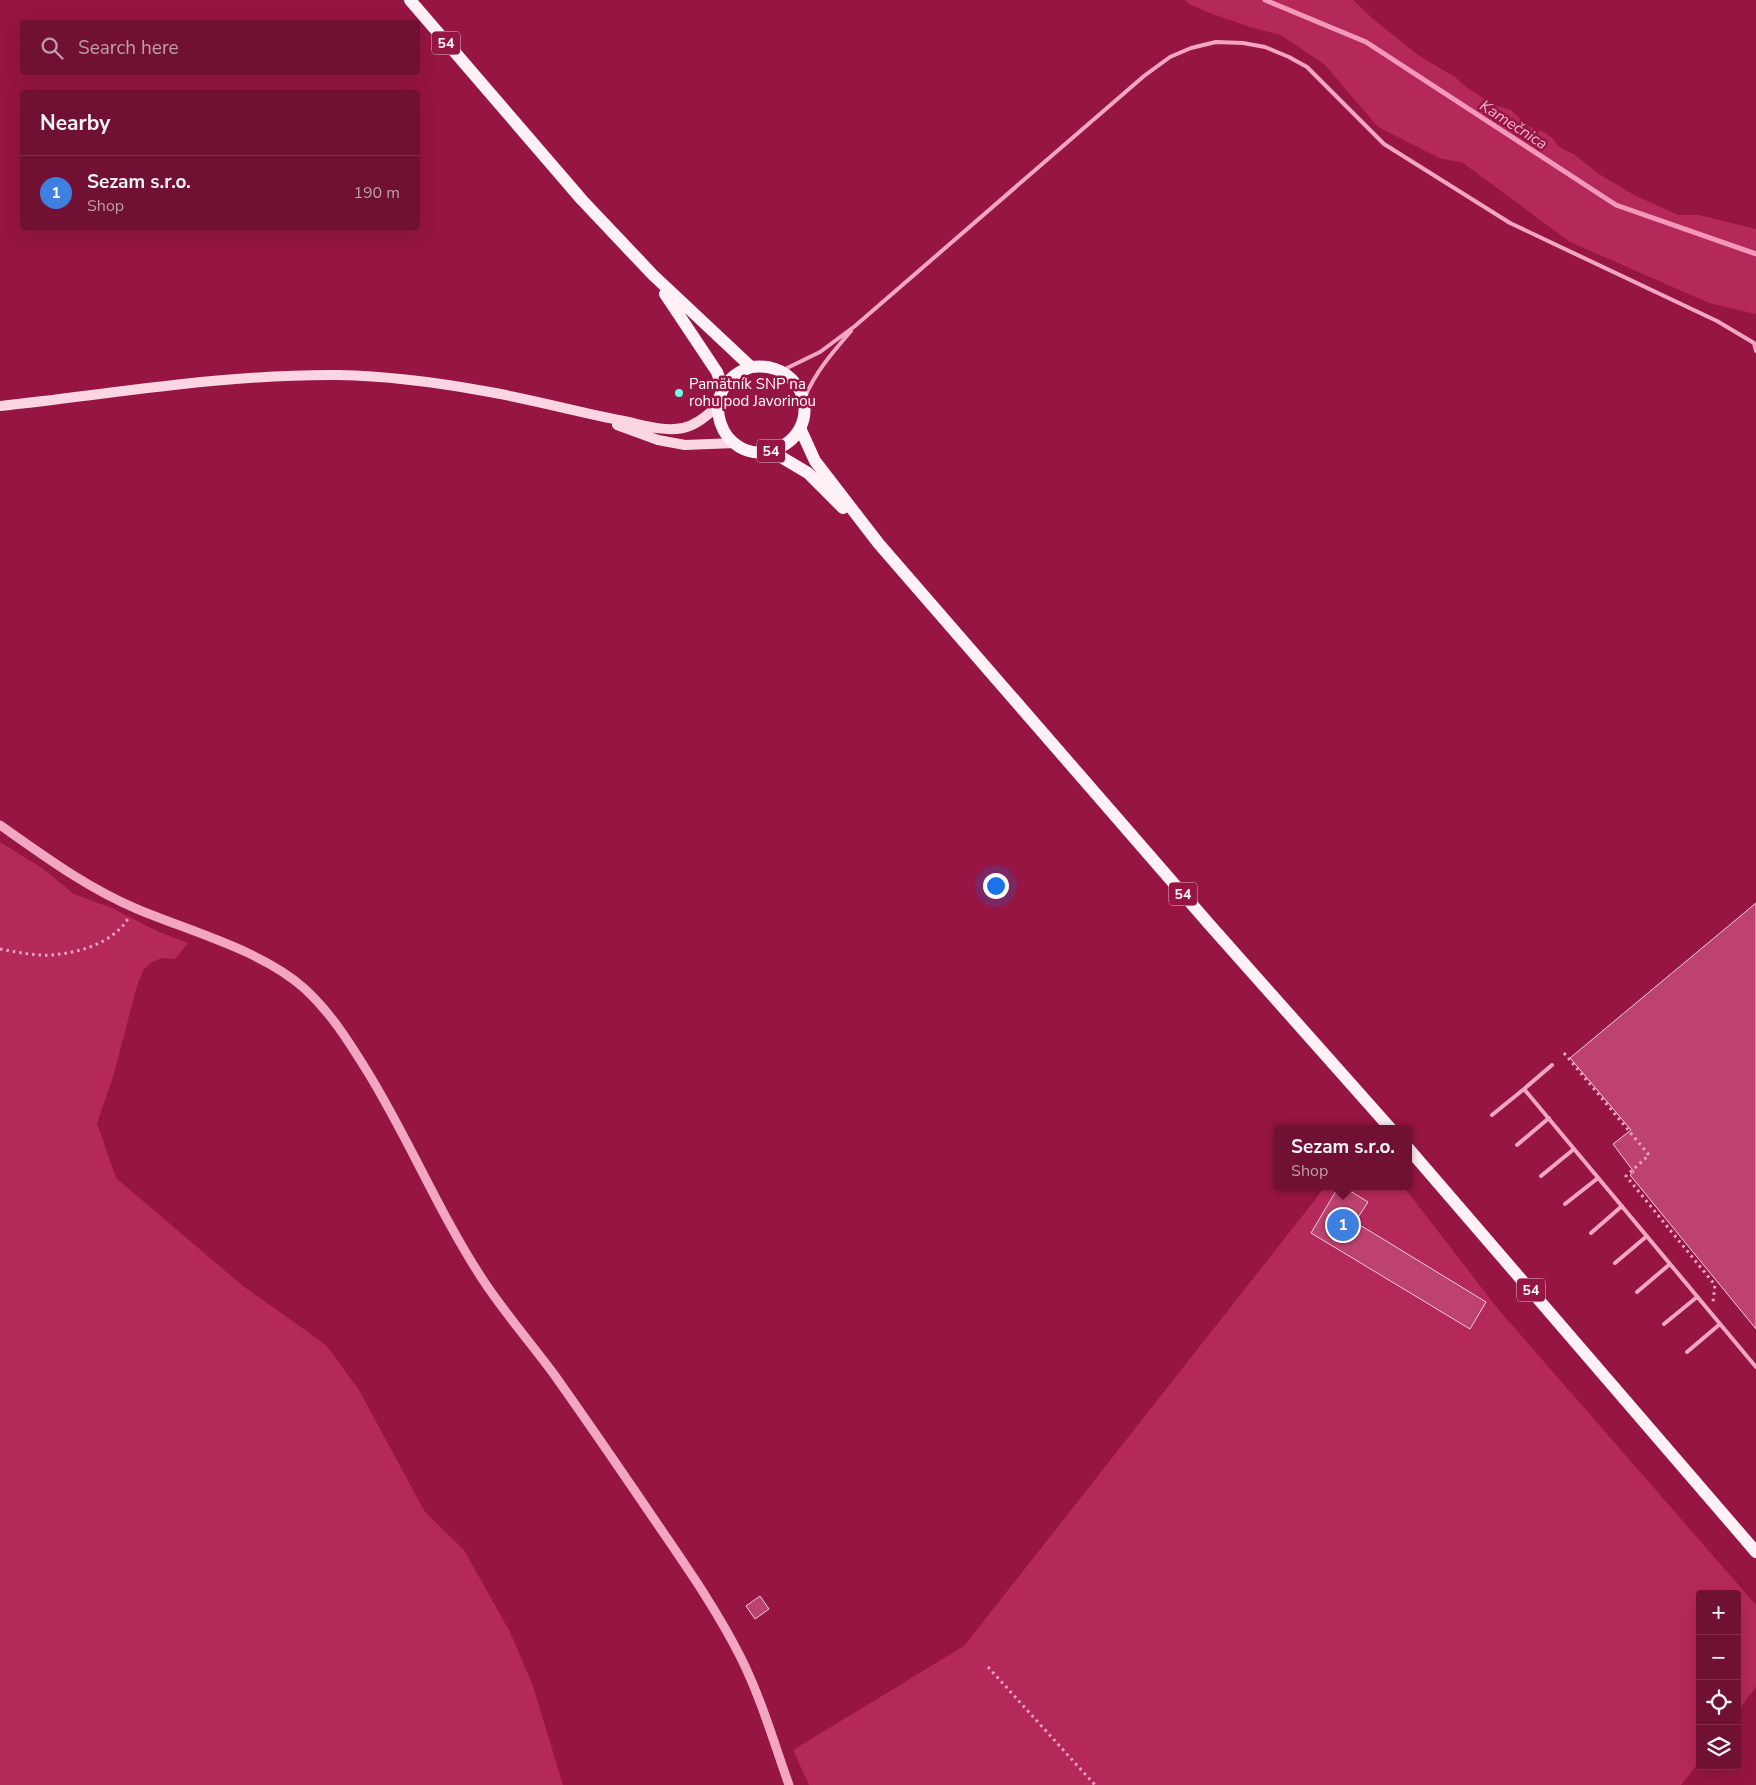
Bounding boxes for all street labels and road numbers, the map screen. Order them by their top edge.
road number: 54 [432,32,460,54]
road number: 54 [757,440,785,462]
road number: 54 [1169,882,1197,906]
road number: 54 [1517,1278,1545,1302]

